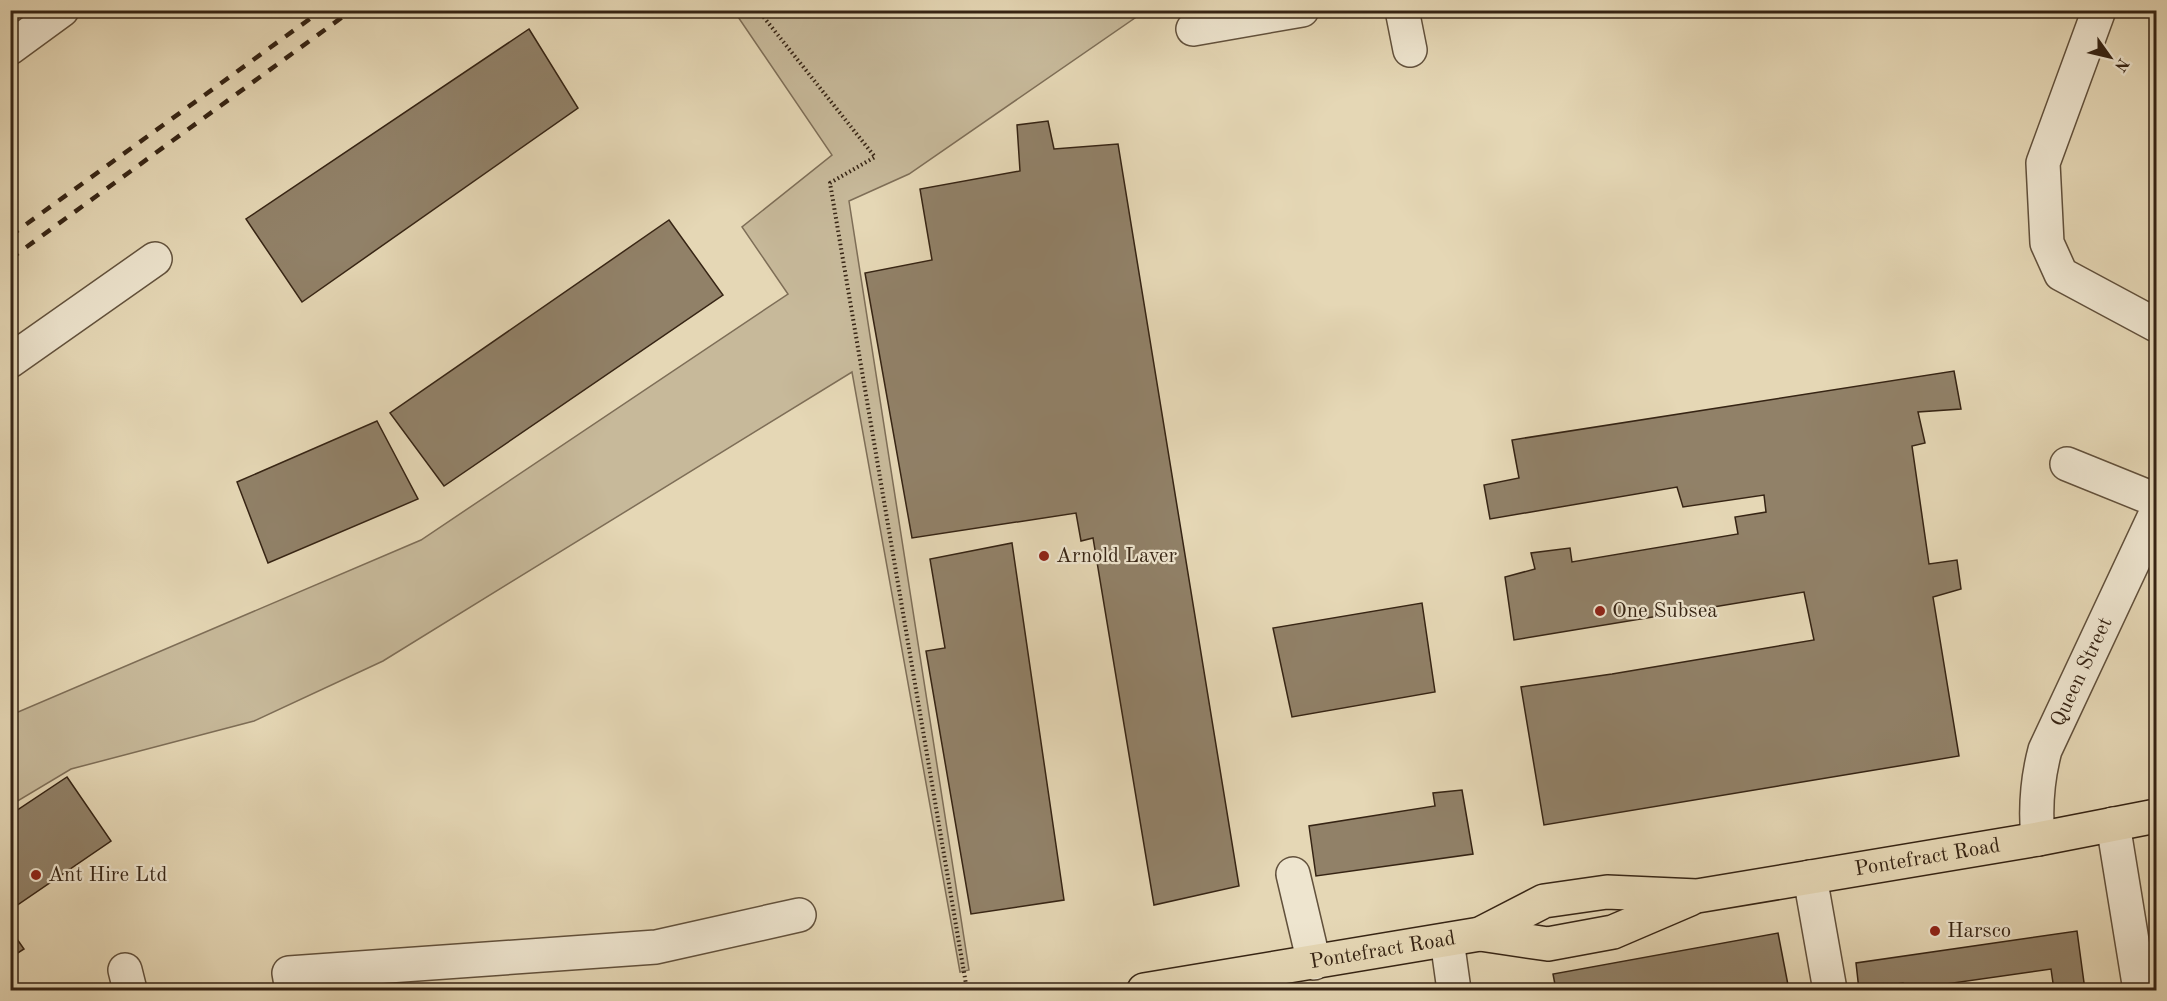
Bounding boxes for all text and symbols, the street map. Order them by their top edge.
north arrow [2080,27,2140,87]
text: N [2110,55,2131,74]
place label: Arnold Laver [1056,546,1177,567]
marker: Arnold Laver [1037,549,1051,563]
place label: One Subsea [1612,601,1718,622]
marker: One Subsea [1593,604,1607,618]
street label: Queen Street [2047,614,2116,730]
street label: Pontefract Road [1853,835,2002,880]
place label: Ant Hire Ltd [48,865,167,886]
marker: Ant Hire Ltd [29,868,43,882]
place label: Harsco [1947,921,2011,942]
marker: Harsco [1928,924,1942,938]
street label: Pontefract Road [1308,928,1457,973]

